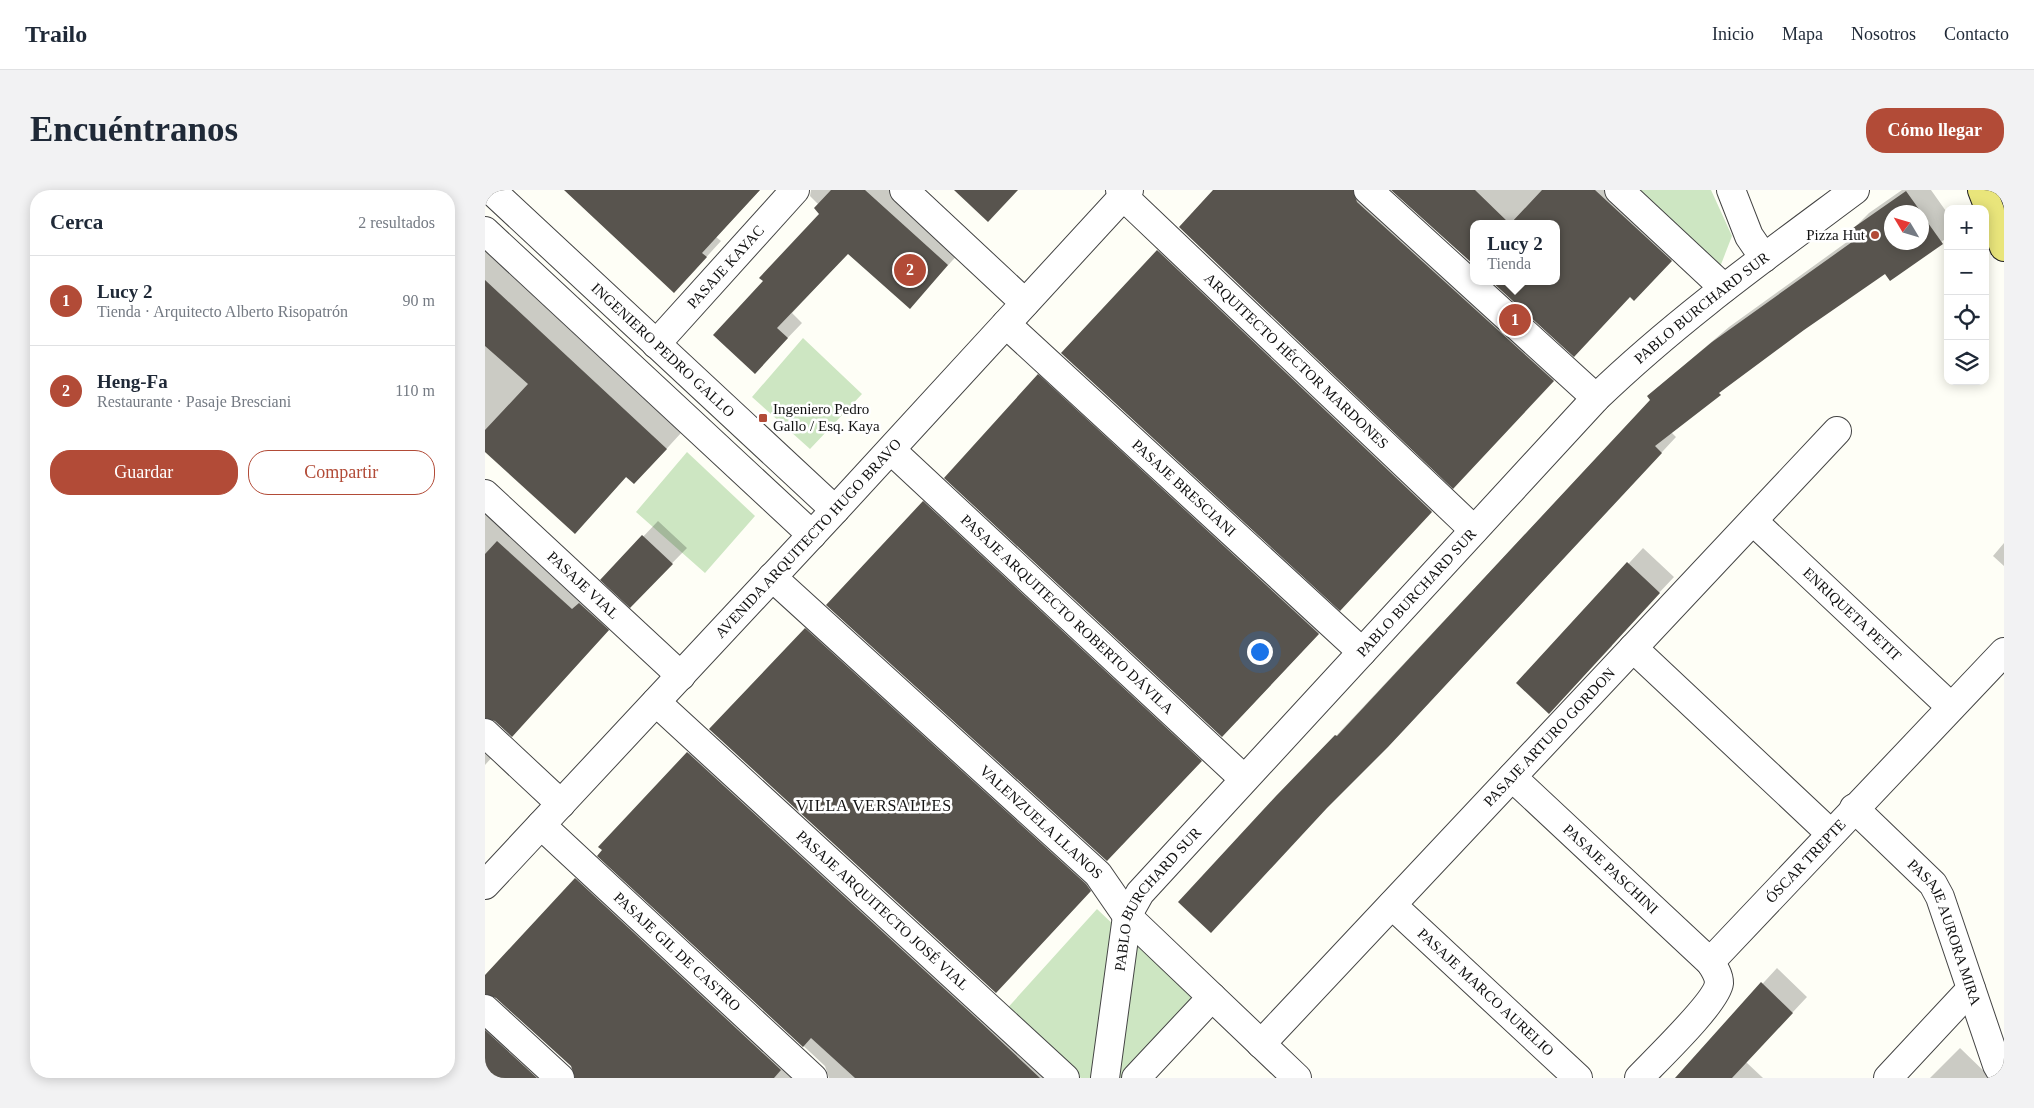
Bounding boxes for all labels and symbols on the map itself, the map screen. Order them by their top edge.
north arrow [1884,205,1929,250]
street label: PASAJE KAYAC [684,222,767,312]
place label: Pizza Hut [1806,227,1866,243]
marker: Pizza Hut [1869,229,1881,241]
street label: PABLO BURCHARD SUR [1631,249,1772,367]
pin: 2 [894,251,926,289]
street label: ARQUITECTO HÉCTOR MARDONES [1201,270,1391,452]
street label: INGENIERO PEDRO GALLO [588,280,738,420]
pin: 1 [1499,301,1531,339]
place label: Ingeniero Pedro Gallo / Esq. Kaya [773,401,880,434]
marker: Ingeniero Pedro Gallo / Esq. Kaya [757,412,769,424]
street label: AVENIDA ARQUITECTO HUGO BRAVO [712,435,905,641]
street label: PASAJE BRESCIANI [1129,436,1239,540]
street label: PASAJE ARQUITECTO ROBERTO DÁVILA [958,511,1177,717]
street label: PABLO BURCHARD SUR [1354,526,1479,660]
street label: PASAJE VIAL [544,548,622,622]
street label: ENRIQUETA PETIT [1800,564,1904,664]
your location [1247,639,1273,665]
street label: PASAJE ARTURO GORDON [1481,665,1618,810]
street label: VALENZUELA LLANOS [976,762,1106,882]
district label: VILLA VERSALLES [796,797,952,814]
street label: ÓSCAR TREPTE [1762,816,1849,906]
street label: PASAJE PASCHINI [1560,821,1661,917]
street label: PABLO BURCHARD SUR [1112,824,1204,972]
street label: PASAJE ARQUITECTO JOSÉ VIAL [793,827,972,993]
street label: PASAJE AURORA MIRA [1904,856,1984,1008]
street label: PASAJE GIL DE CASTRO [611,889,744,1015]
street label: PASAJE MARCO AURELIO [1415,925,1557,1059]

